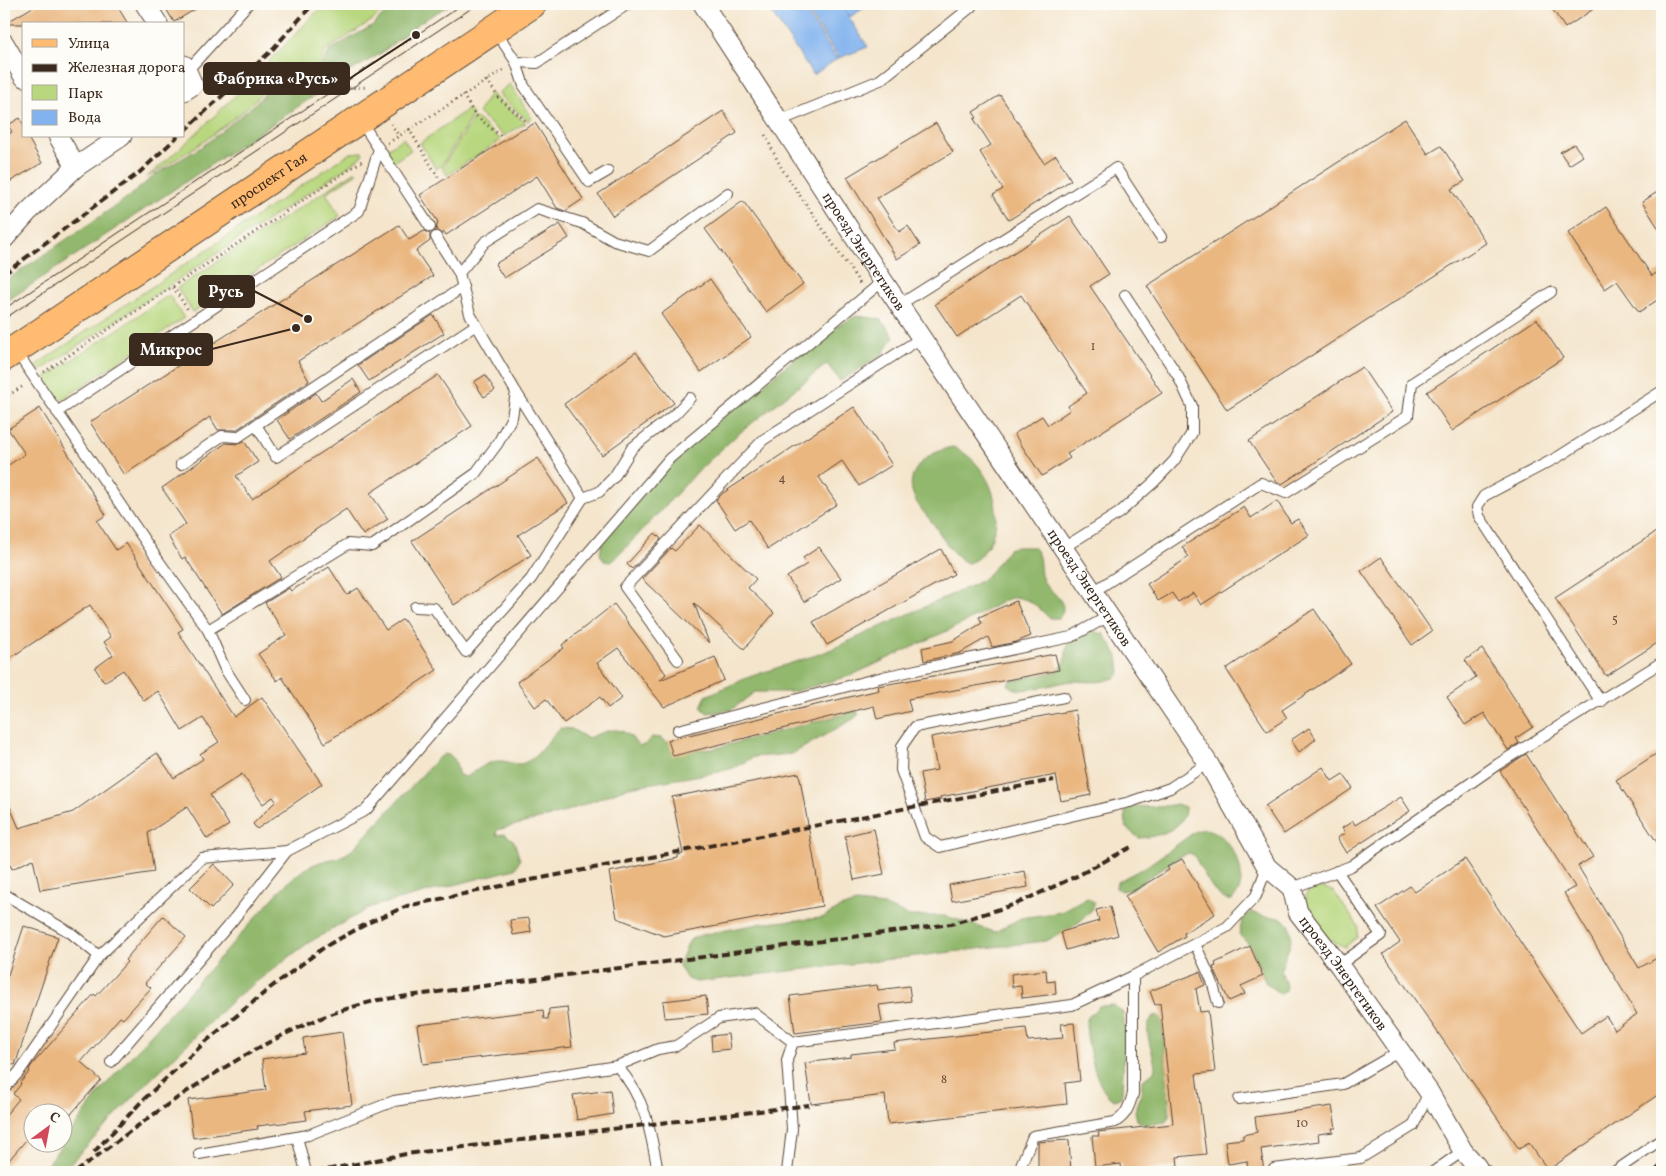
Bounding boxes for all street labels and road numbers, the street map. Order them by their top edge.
street label: проспект Гая [226,148,312,215]
street label: проезд Энергетиков [816,189,909,316]
street label: проезд Энергетиков [1041,525,1136,651]
street label: проезд Энергетиков [1293,912,1392,1036]

